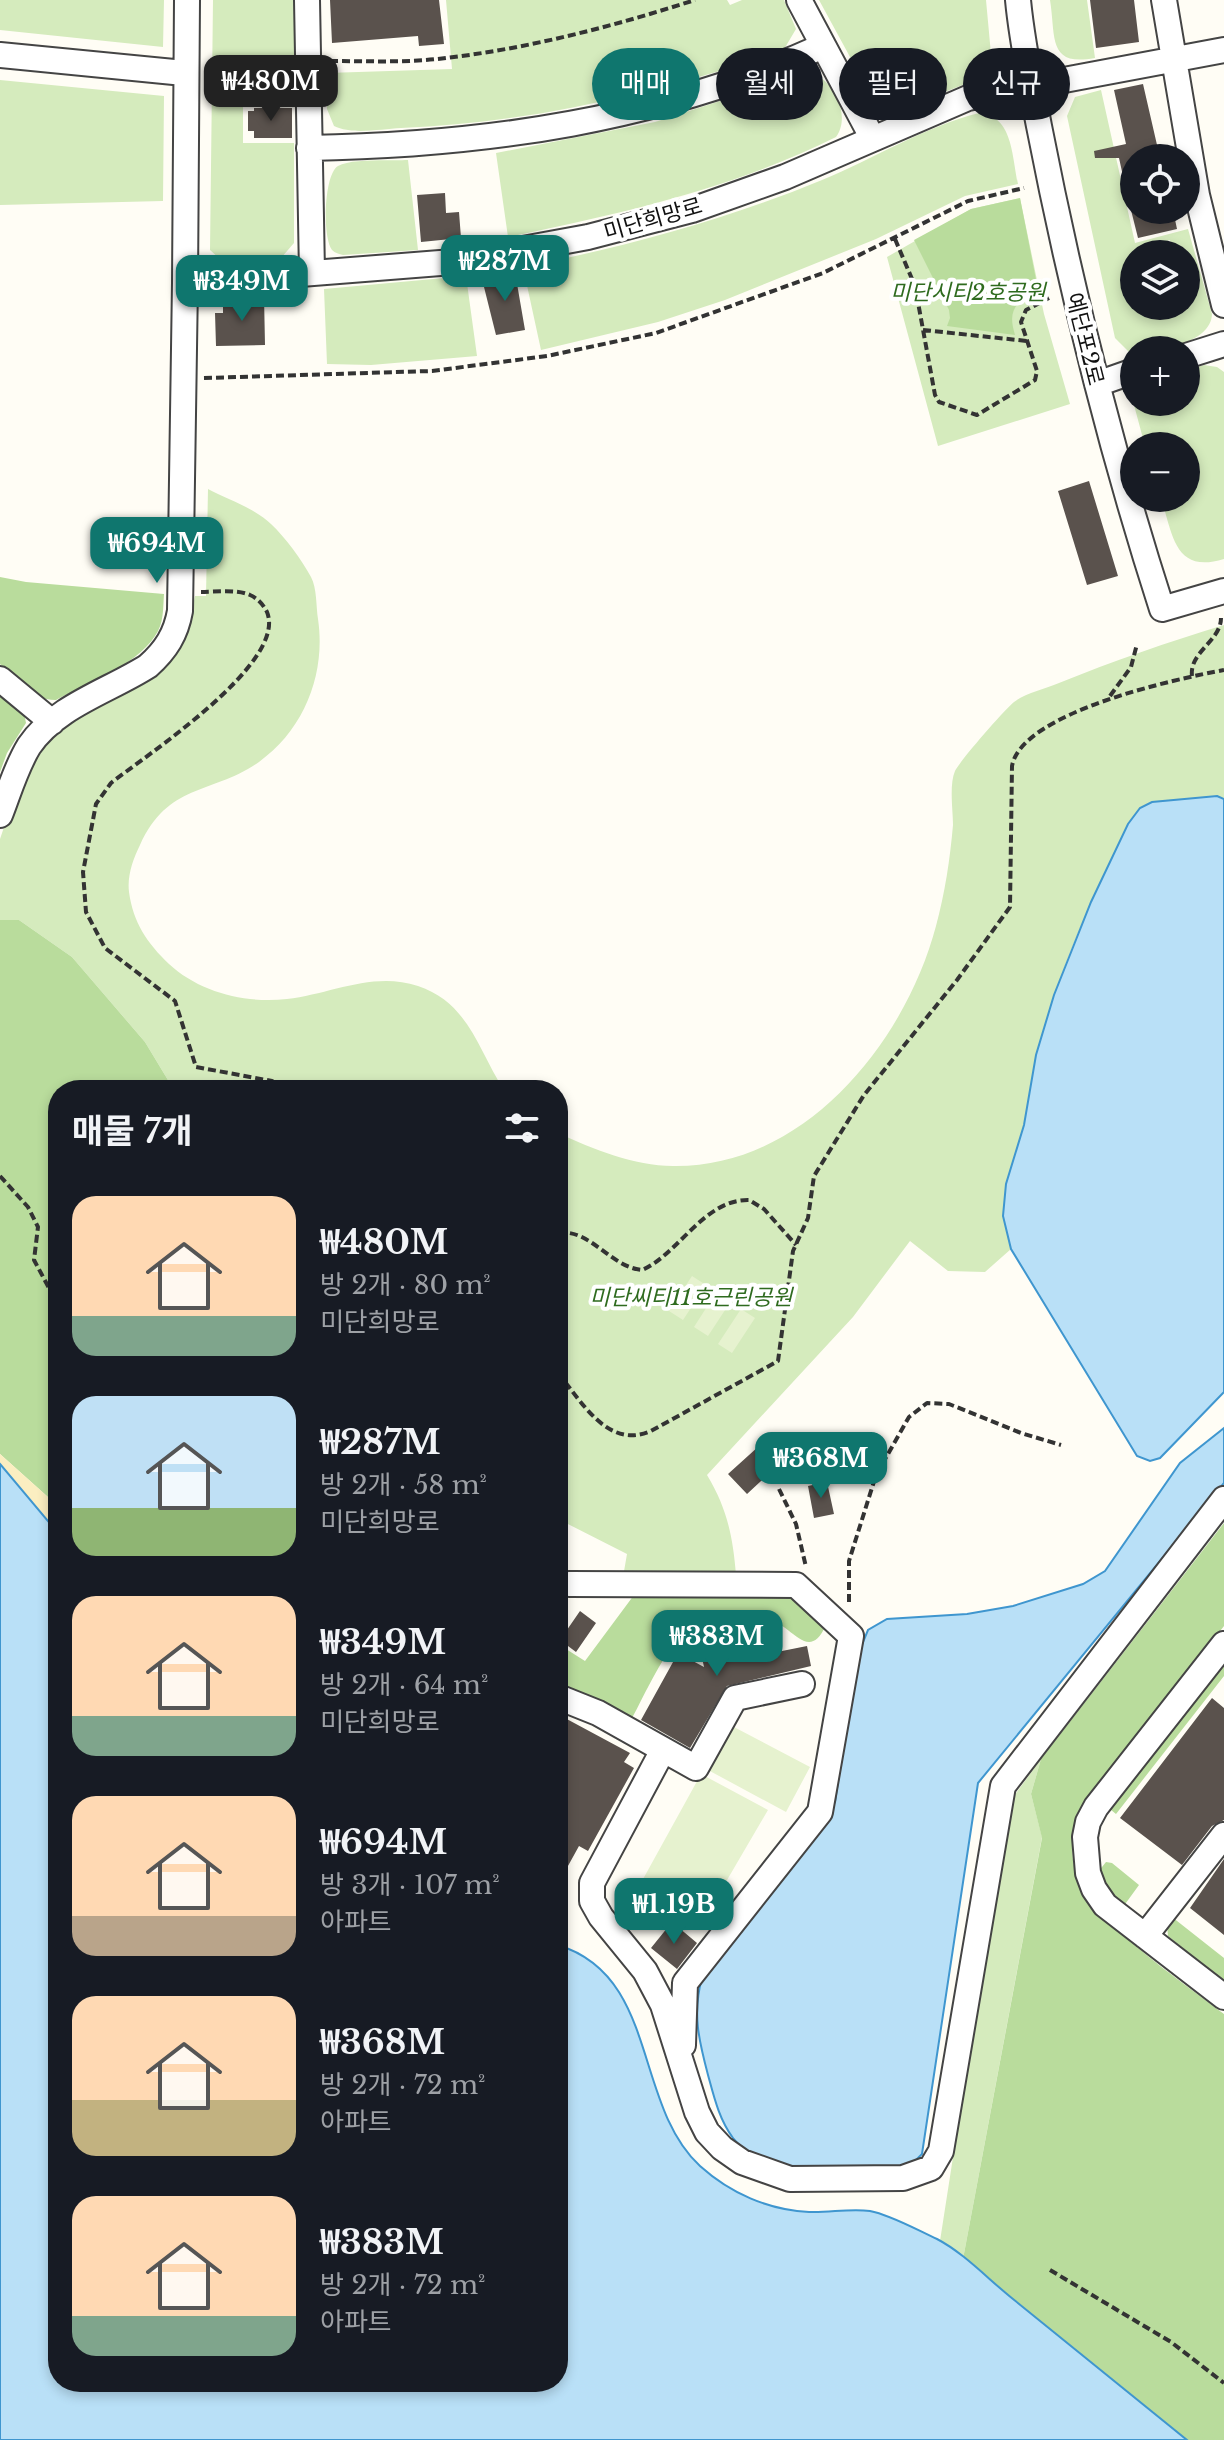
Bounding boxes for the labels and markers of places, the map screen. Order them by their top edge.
pin: ₩480M [215,55,327,123]
pin: ₩287M [449,235,561,303]
pin: ₩349M [186,255,298,323]
pin: ₩694M [101,517,213,585]
pin: ₩368M [765,1432,877,1500]
pin: ₩383M [661,1610,773,1678]
pin: ₩1.19B [609,1878,739,1946]

